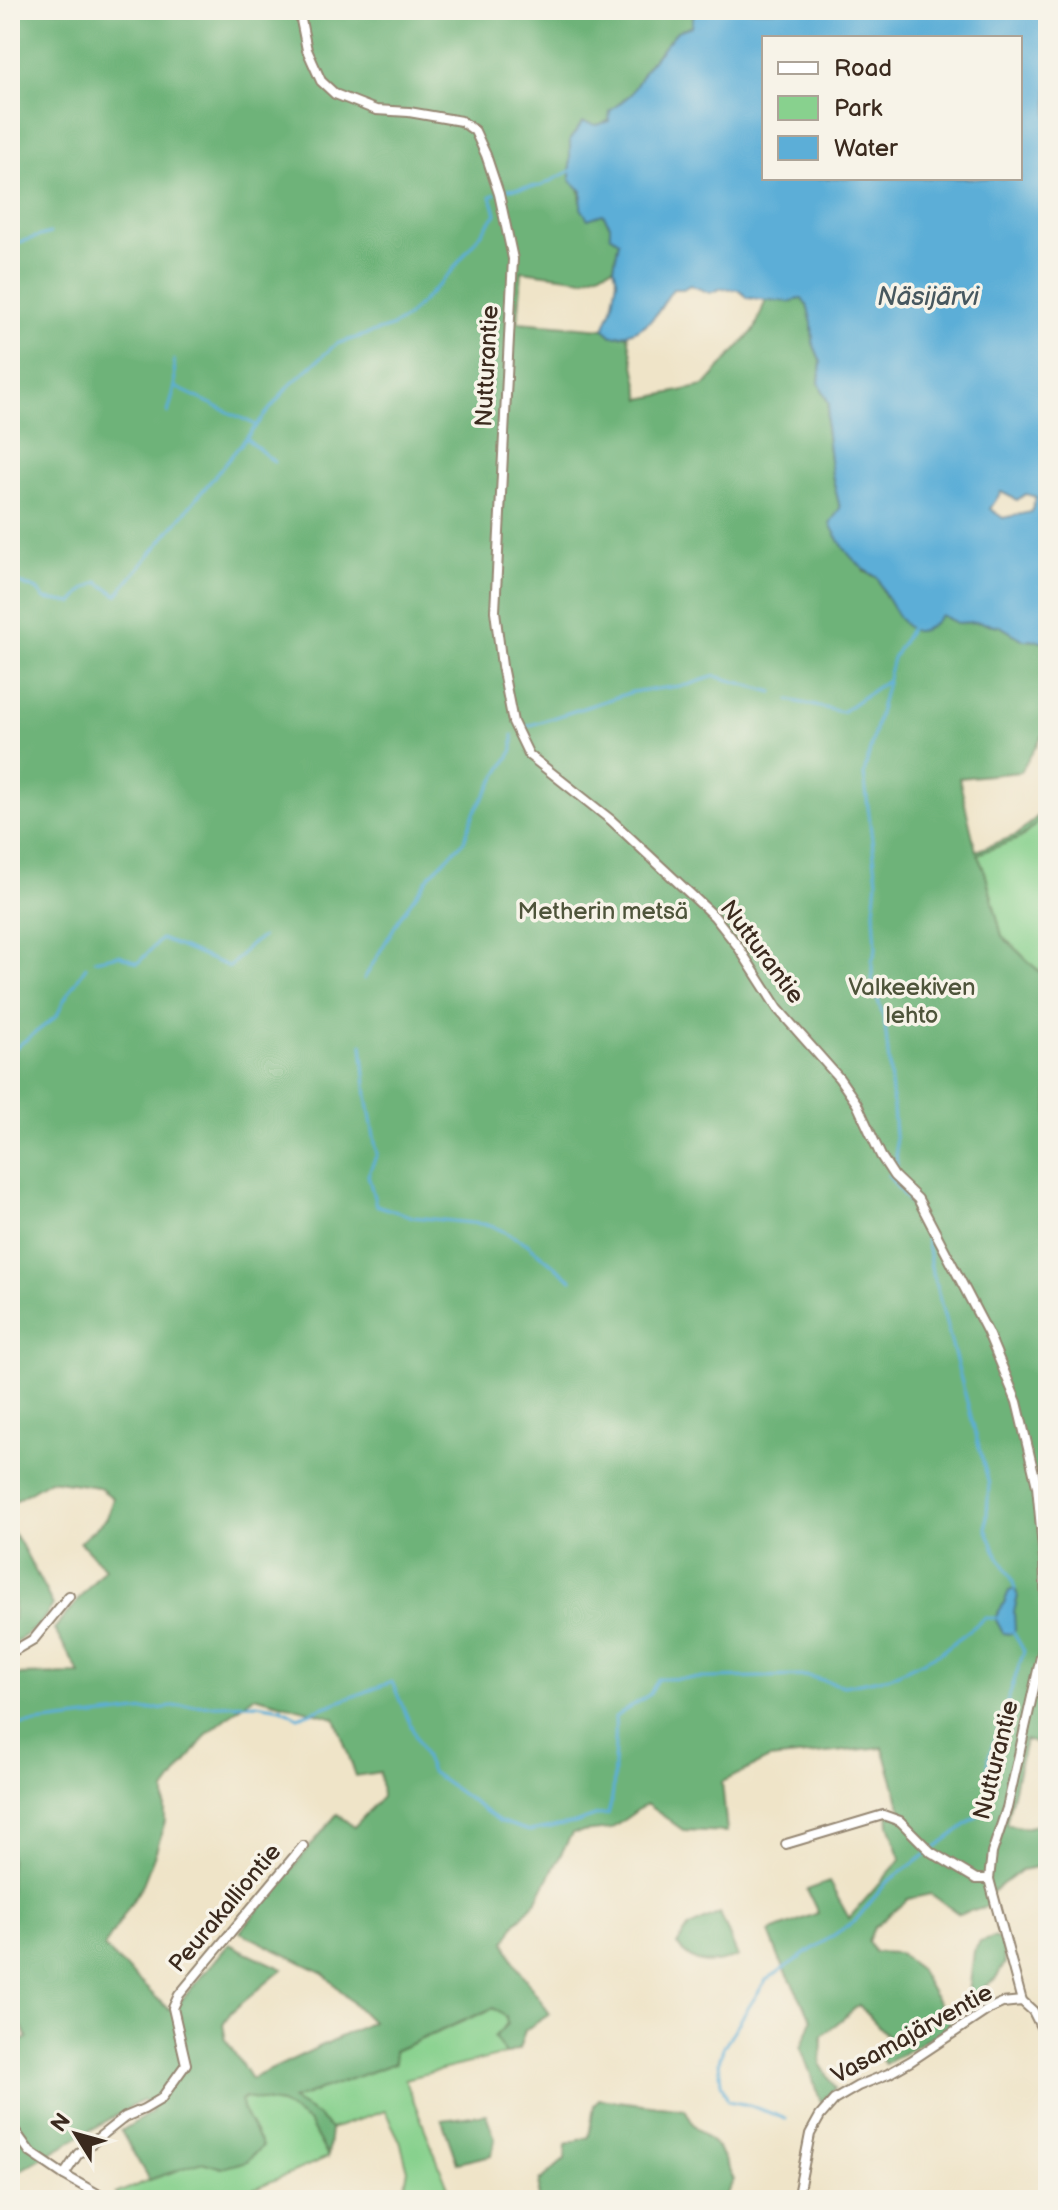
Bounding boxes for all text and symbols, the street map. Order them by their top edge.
legend [762,36,1022,180]
text: Road [834,54,892,83]
text: Park [834,94,882,123]
text: Water [834,134,898,163]
water label: Näsijärvi [877,282,980,313]
street label: Nutturantie [469,304,505,428]
street label: Nutturantie [714,895,810,1009]
park label: Metherin metsä [518,897,688,926]
park label: Valkeekiven lehto [848,973,976,1030]
street label: Nutturantie [967,1697,1025,1823]
street label: Peurakalliontie [163,1838,287,1978]
street label: Vasamajärventie [826,1978,998,2090]
north arrow [36,2094,116,2174]
text: N [45,2108,77,2138]

